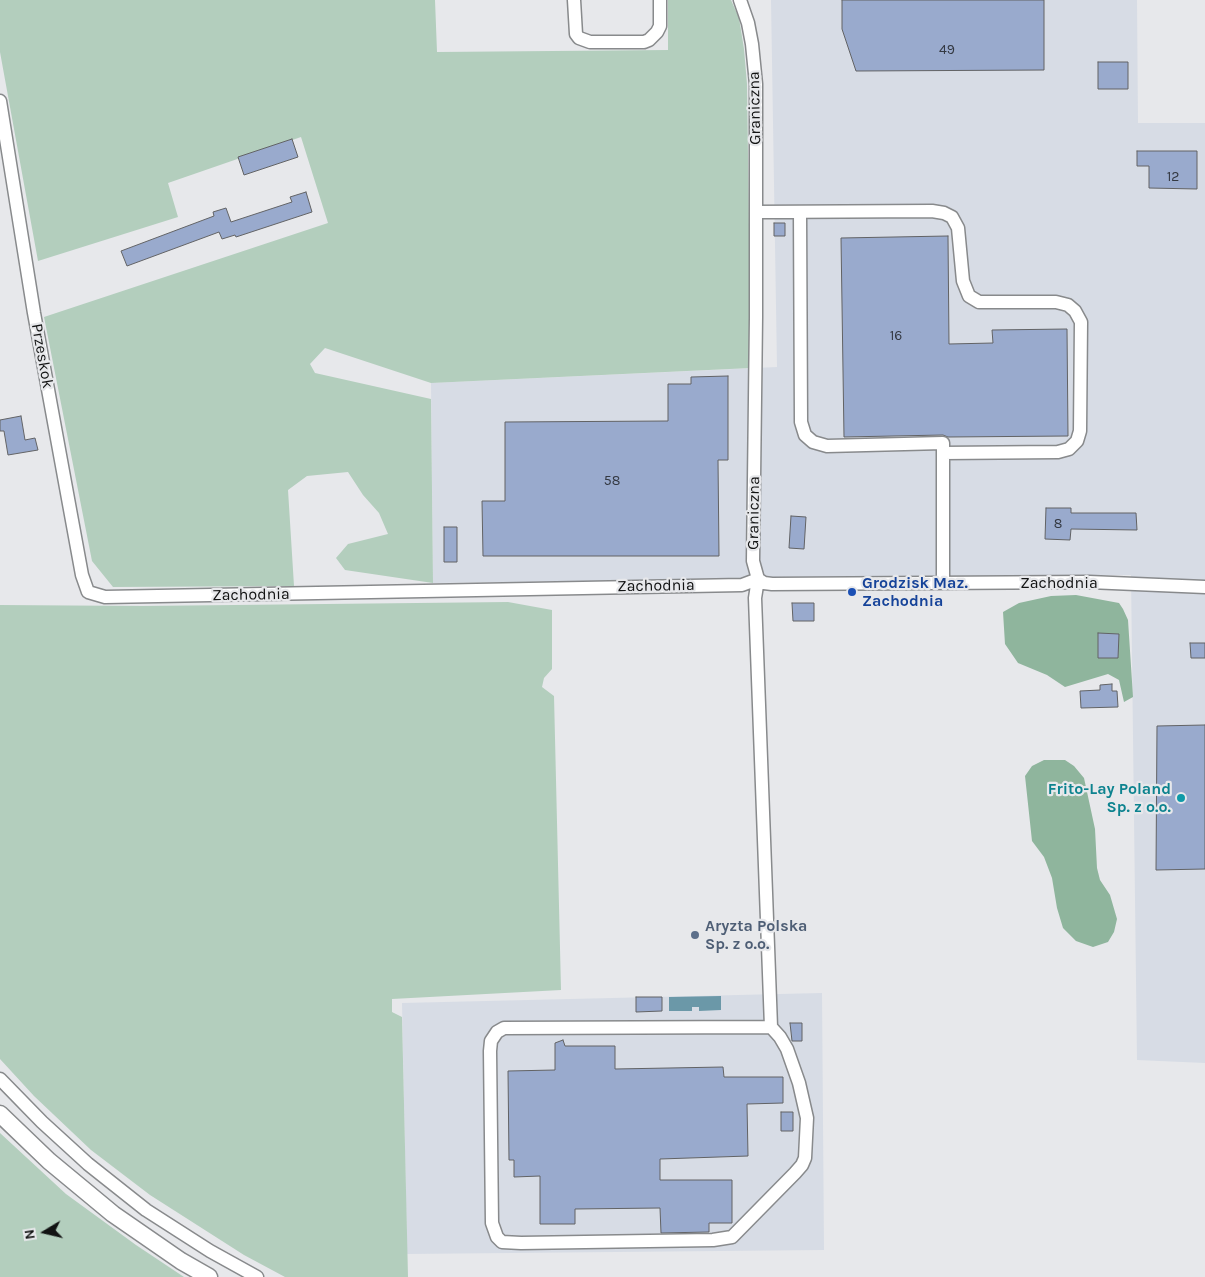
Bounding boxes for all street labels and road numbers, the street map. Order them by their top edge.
street label: Graniczna [745,71,765,145]
street label: Przeskok [27,322,57,390]
street label: Graniczna [744,476,764,550]
street label: Zachodnia [1020,573,1098,593]
street label: Zachodnia [617,576,695,596]
street label: Zachodnia [212,585,290,605]

